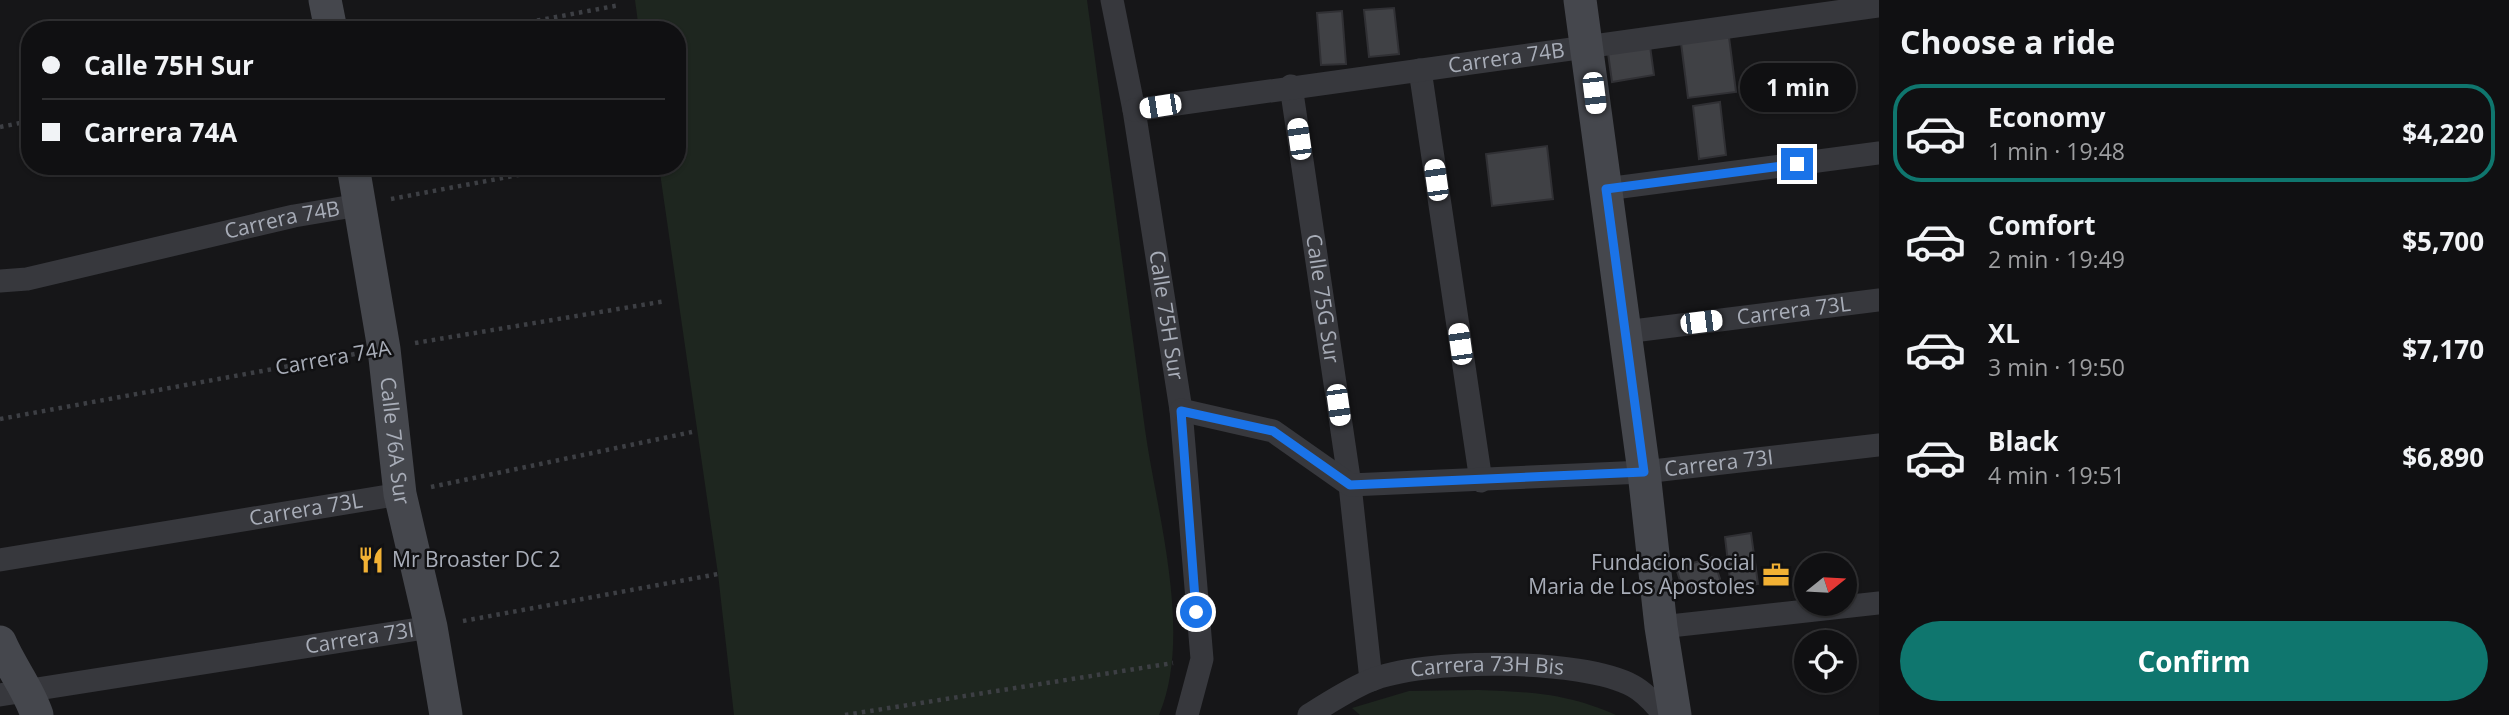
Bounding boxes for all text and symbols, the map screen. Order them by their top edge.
text: Choose a ride [1900,20,2115,63]
street label: Carrera 74B [1446,35,1566,79]
text: Calle 75H Sur [84,47,254,83]
callout: 1 min [1739,62,1855,111]
car [1582,71,1607,115]
text: 1 min [1766,71,1830,103]
car [1138,92,1183,120]
text: Economy [1988,99,2106,135]
icon: car [1904,102,1967,165]
text: Carrera 74A [84,114,237,150]
text: $4,220 [2402,115,2484,151]
car [1286,117,1313,161]
text: 1 min · 19:48 [1988,135,2125,167]
route end [1781,148,1813,180]
car [1423,158,1450,202]
street label: Carrera 74B [221,193,342,245]
text: Comfort [1988,207,2095,243]
icon: car [1904,210,1967,273]
text: $5,700 [2402,223,2484,259]
street label: Calle 75G Sur [1300,232,1347,366]
text: 2 min · 19:49 [1988,243,2125,275]
street label: Calle 75H Sur [1143,248,1191,382]
street label: Carrera 73L [1735,289,1852,331]
car [1679,309,1724,335]
text: XL [1988,315,2020,351]
icon: car [1904,318,1967,381]
car [1447,322,1474,366]
text: $7,170 [2402,331,2484,367]
street label: Carrera 74A [273,333,394,381]
text: 3 min · 19:50 [1988,351,2125,383]
street label: Calle 76A Sur [374,375,417,508]
car [1325,383,1352,427]
text: Black [1988,423,2059,459]
icon: car [1904,426,1967,489]
text: $6,890 [2402,439,2484,475]
street label: Carrera 73I [1663,442,1775,483]
text: 4 min · 19:51 [1988,459,2125,491]
street label: Carrera 73L [247,485,365,532]
restaurant icon: Mr Broaster DC 2 [356,545,386,575]
place label: Mr Broaster DC 2 [392,545,561,573]
place label: Fundacion Social Maria de Los Apostoles [1528,548,1755,600]
north arrow [1794,553,1857,616]
map controls [1794,553,1857,693]
office icon: Fundacion Social Maria de Los Apostoles [1761,560,1791,590]
route start [1180,596,1212,628]
street label: Carrera 73I [303,615,416,660]
button: Confirm [1900,621,2488,701]
button: locate [1794,630,1857,693]
street label: Carrera 73H Bis [1408,649,1565,683]

